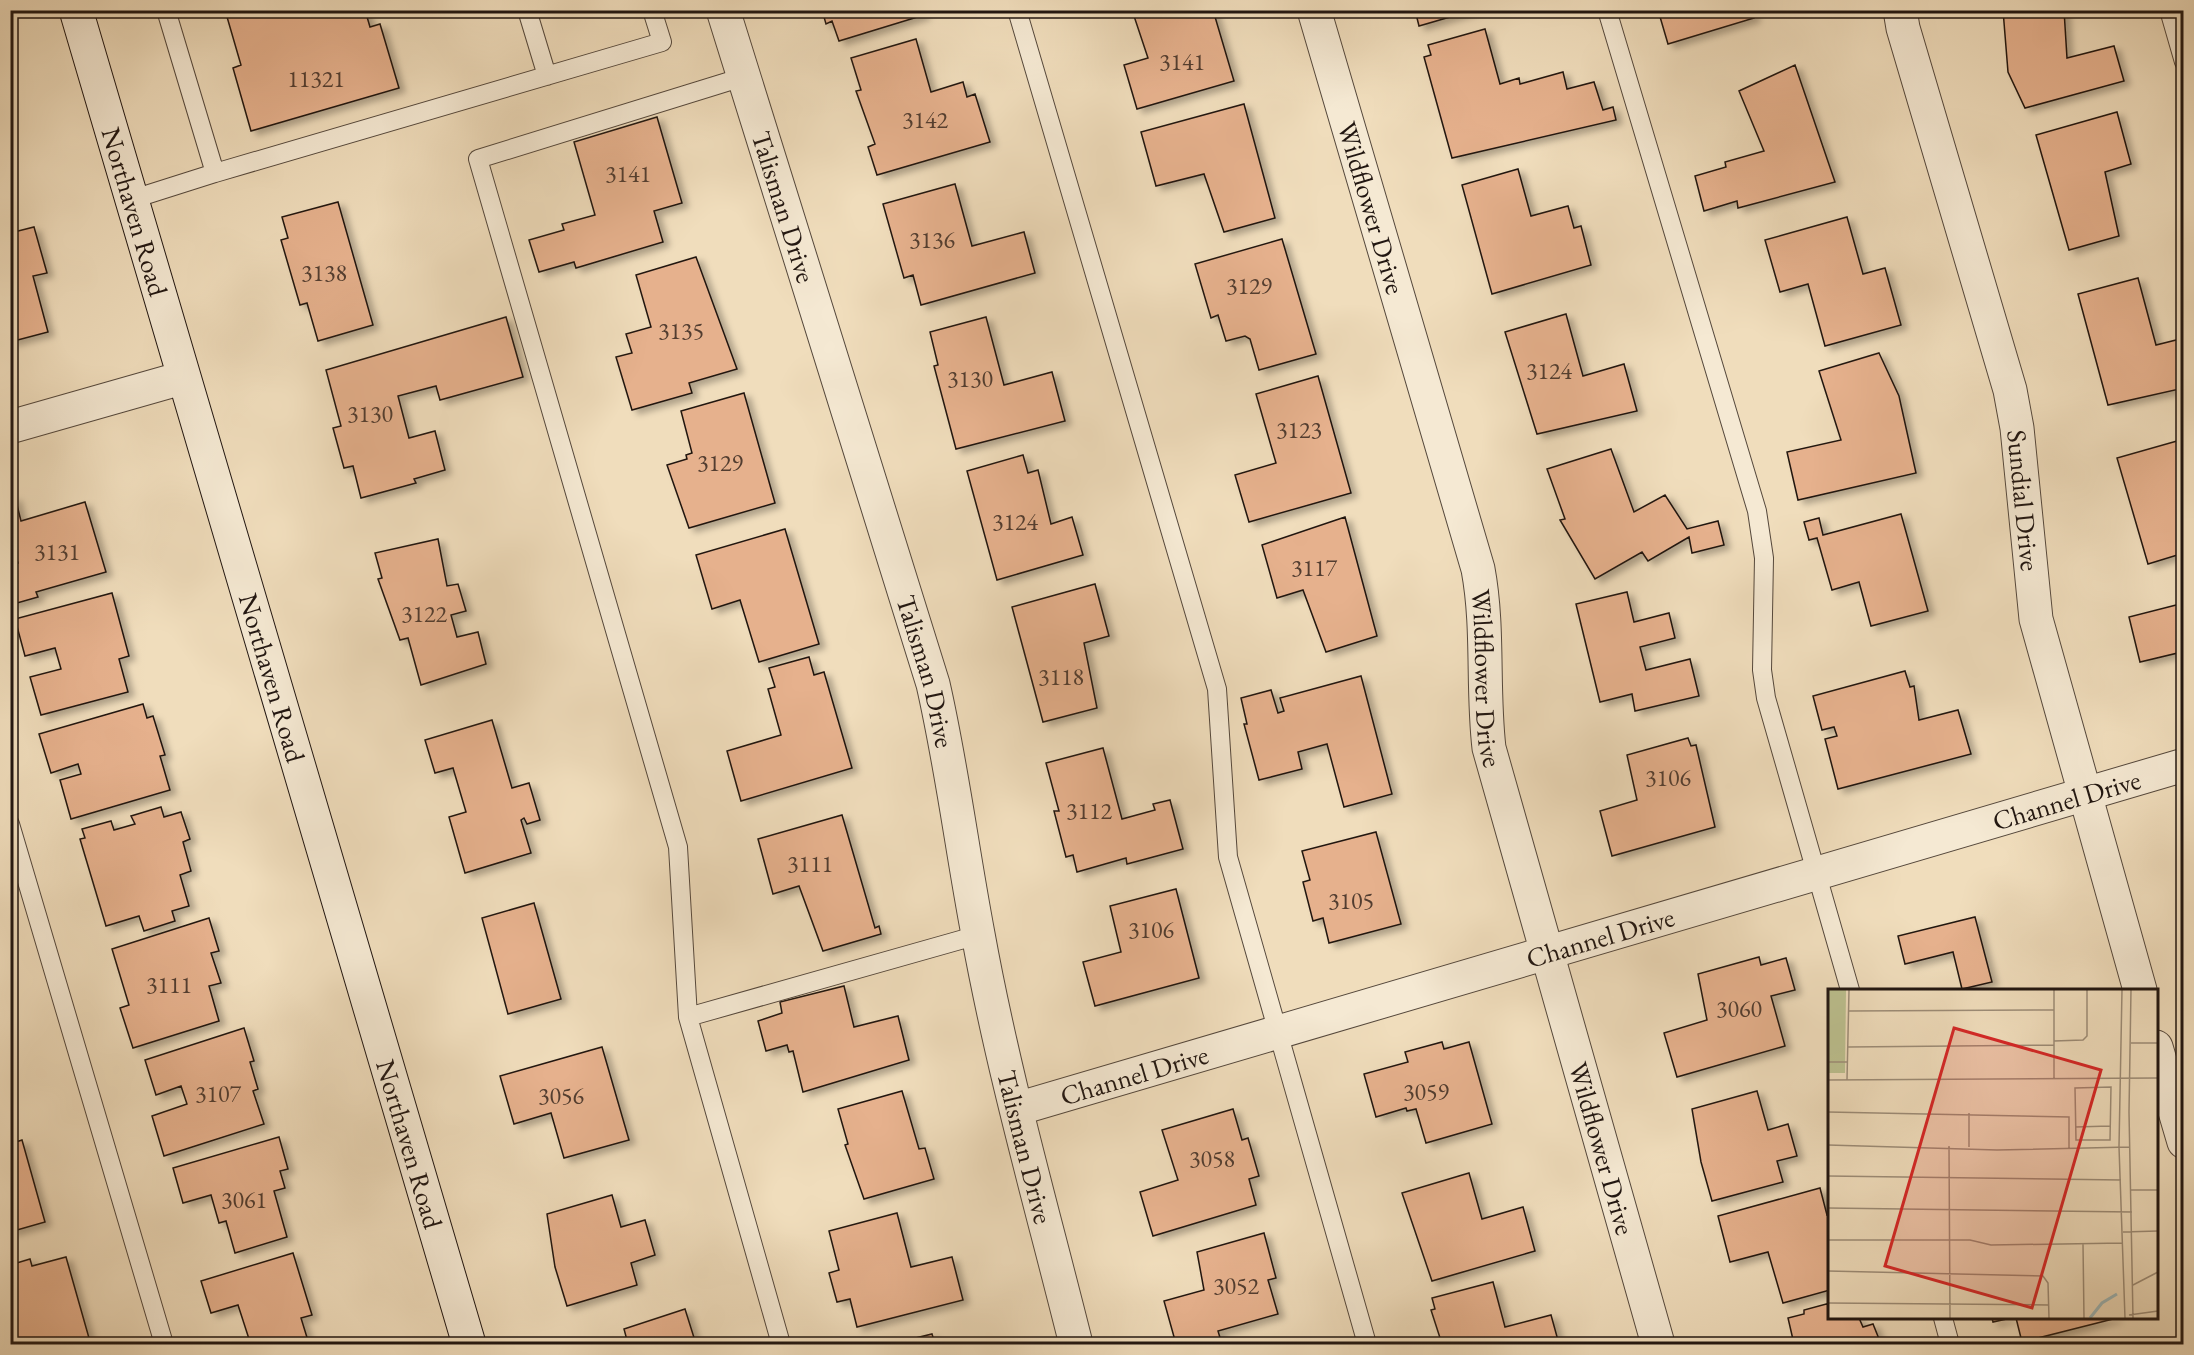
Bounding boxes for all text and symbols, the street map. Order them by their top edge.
house number: 3141 [1159,46,1205,77]
house number: 11321 [287,63,345,94]
house number: 3142 [902,104,949,135]
street label: Wildflower Drive [1330,117,1414,298]
street label: Northaven Road [94,123,177,300]
street label: Talisman Drive [744,126,824,287]
house number: 3141 [605,158,651,189]
house number: 3136 [909,224,955,255]
house number: 3138 [301,257,347,288]
house number: 3129 [1226,270,1273,301]
house number: 3135 [658,315,704,346]
house number: 3124 [1526,355,1573,386]
house number: 3130 [947,363,993,394]
house number: 3130 [347,398,393,429]
house number: 3123 [1276,414,1322,445]
street label: Sundial Drive [2000,428,2049,573]
house number: 3129 [697,447,744,478]
house number: 3124 [992,506,1039,537]
house number: 3131 [34,536,80,567]
house number: 3117 [1291,552,1338,583]
street label: Wildflower Drive [1464,588,1511,771]
street label: Northaven Road [231,589,314,767]
street label: Talisman Drive [889,590,963,751]
house number: 3122 [401,598,448,629]
house number: 3118 [1038,661,1084,692]
street label: Channel Drive [1988,761,2144,838]
house number: 3106 [1645,762,1691,793]
house number: 3112 [1066,795,1113,826]
house number: 3111 [787,848,833,879]
house number: 3105 [1328,885,1374,916]
street label: Channel Drive [1522,899,1678,975]
house number: 3106 [1128,914,1174,945]
house number: 3111 [146,969,192,1000]
inset map [1828,989,2158,1319]
house number: 3060 [1716,993,1762,1024]
street label: Channel Drive [1056,1036,1212,1113]
street label: Northaven Road [369,1055,452,1233]
street label: Wildflower Drive [1561,1058,1644,1239]
street label: Talisman Drive [990,1066,1062,1227]
house number: 3059 [1403,1076,1450,1107]
house number: 3107 [195,1078,242,1109]
house number: 3056 [538,1080,584,1111]
house number: 3058 [1189,1143,1235,1174]
house number: 3061 [221,1184,267,1215]
house number: 3052 [1213,1270,1260,1301]

